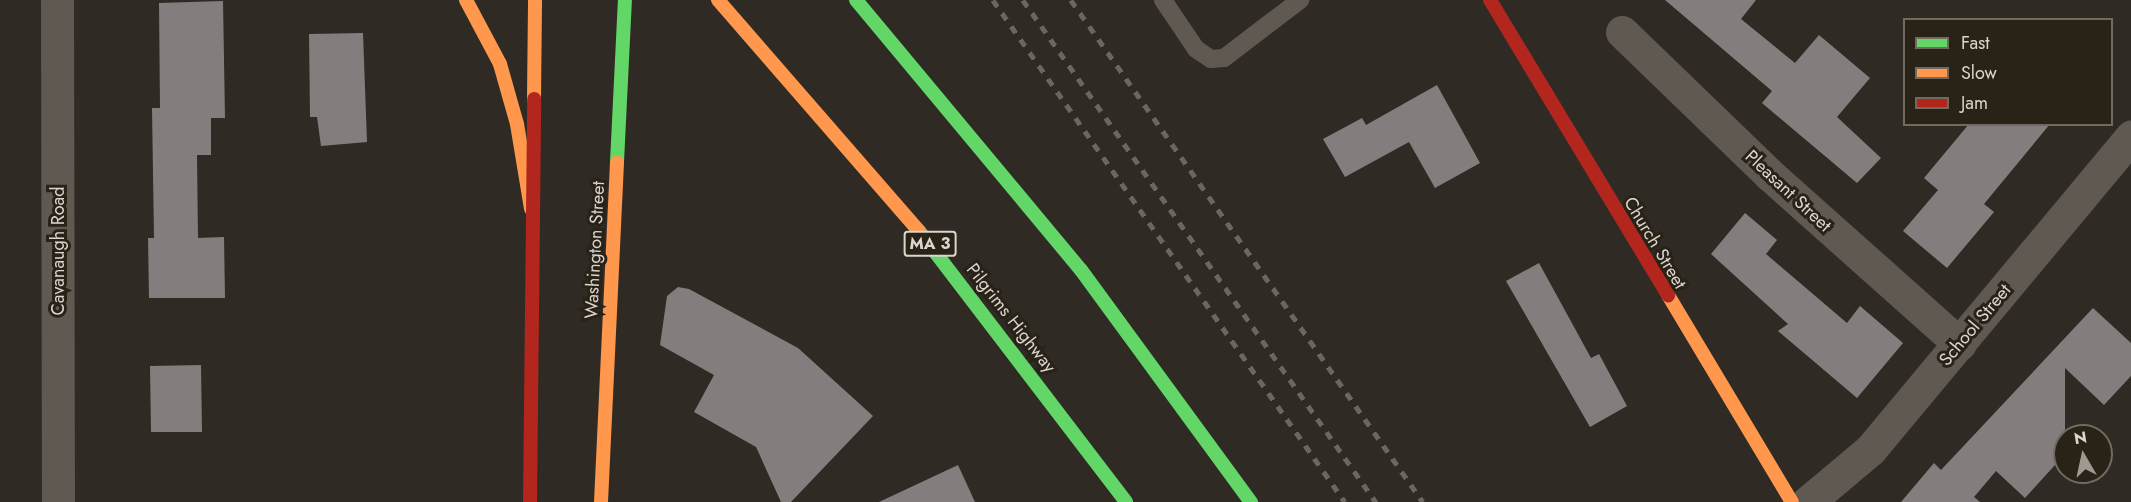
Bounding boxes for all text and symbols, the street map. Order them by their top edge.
legend [1903,18,2113,126]
text: Fast [1961,30,1990,56]
text: Slow [1961,60,1997,86]
text: Jam [1961,90,1988,116]
street label: Pleasant Street [1740,146,1836,236]
street label: Washington Street [581,181,609,319]
street label: Cavanaugh Road [47,187,69,315]
street label: Church Street [1619,193,1691,293]
road number: MA 3 [903,231,957,257]
street label: Pilgrims Highway [962,259,1060,377]
street label: School Street [1935,280,2015,370]
north arrow [2053,424,2113,484]
text: N [2072,425,2088,450]

